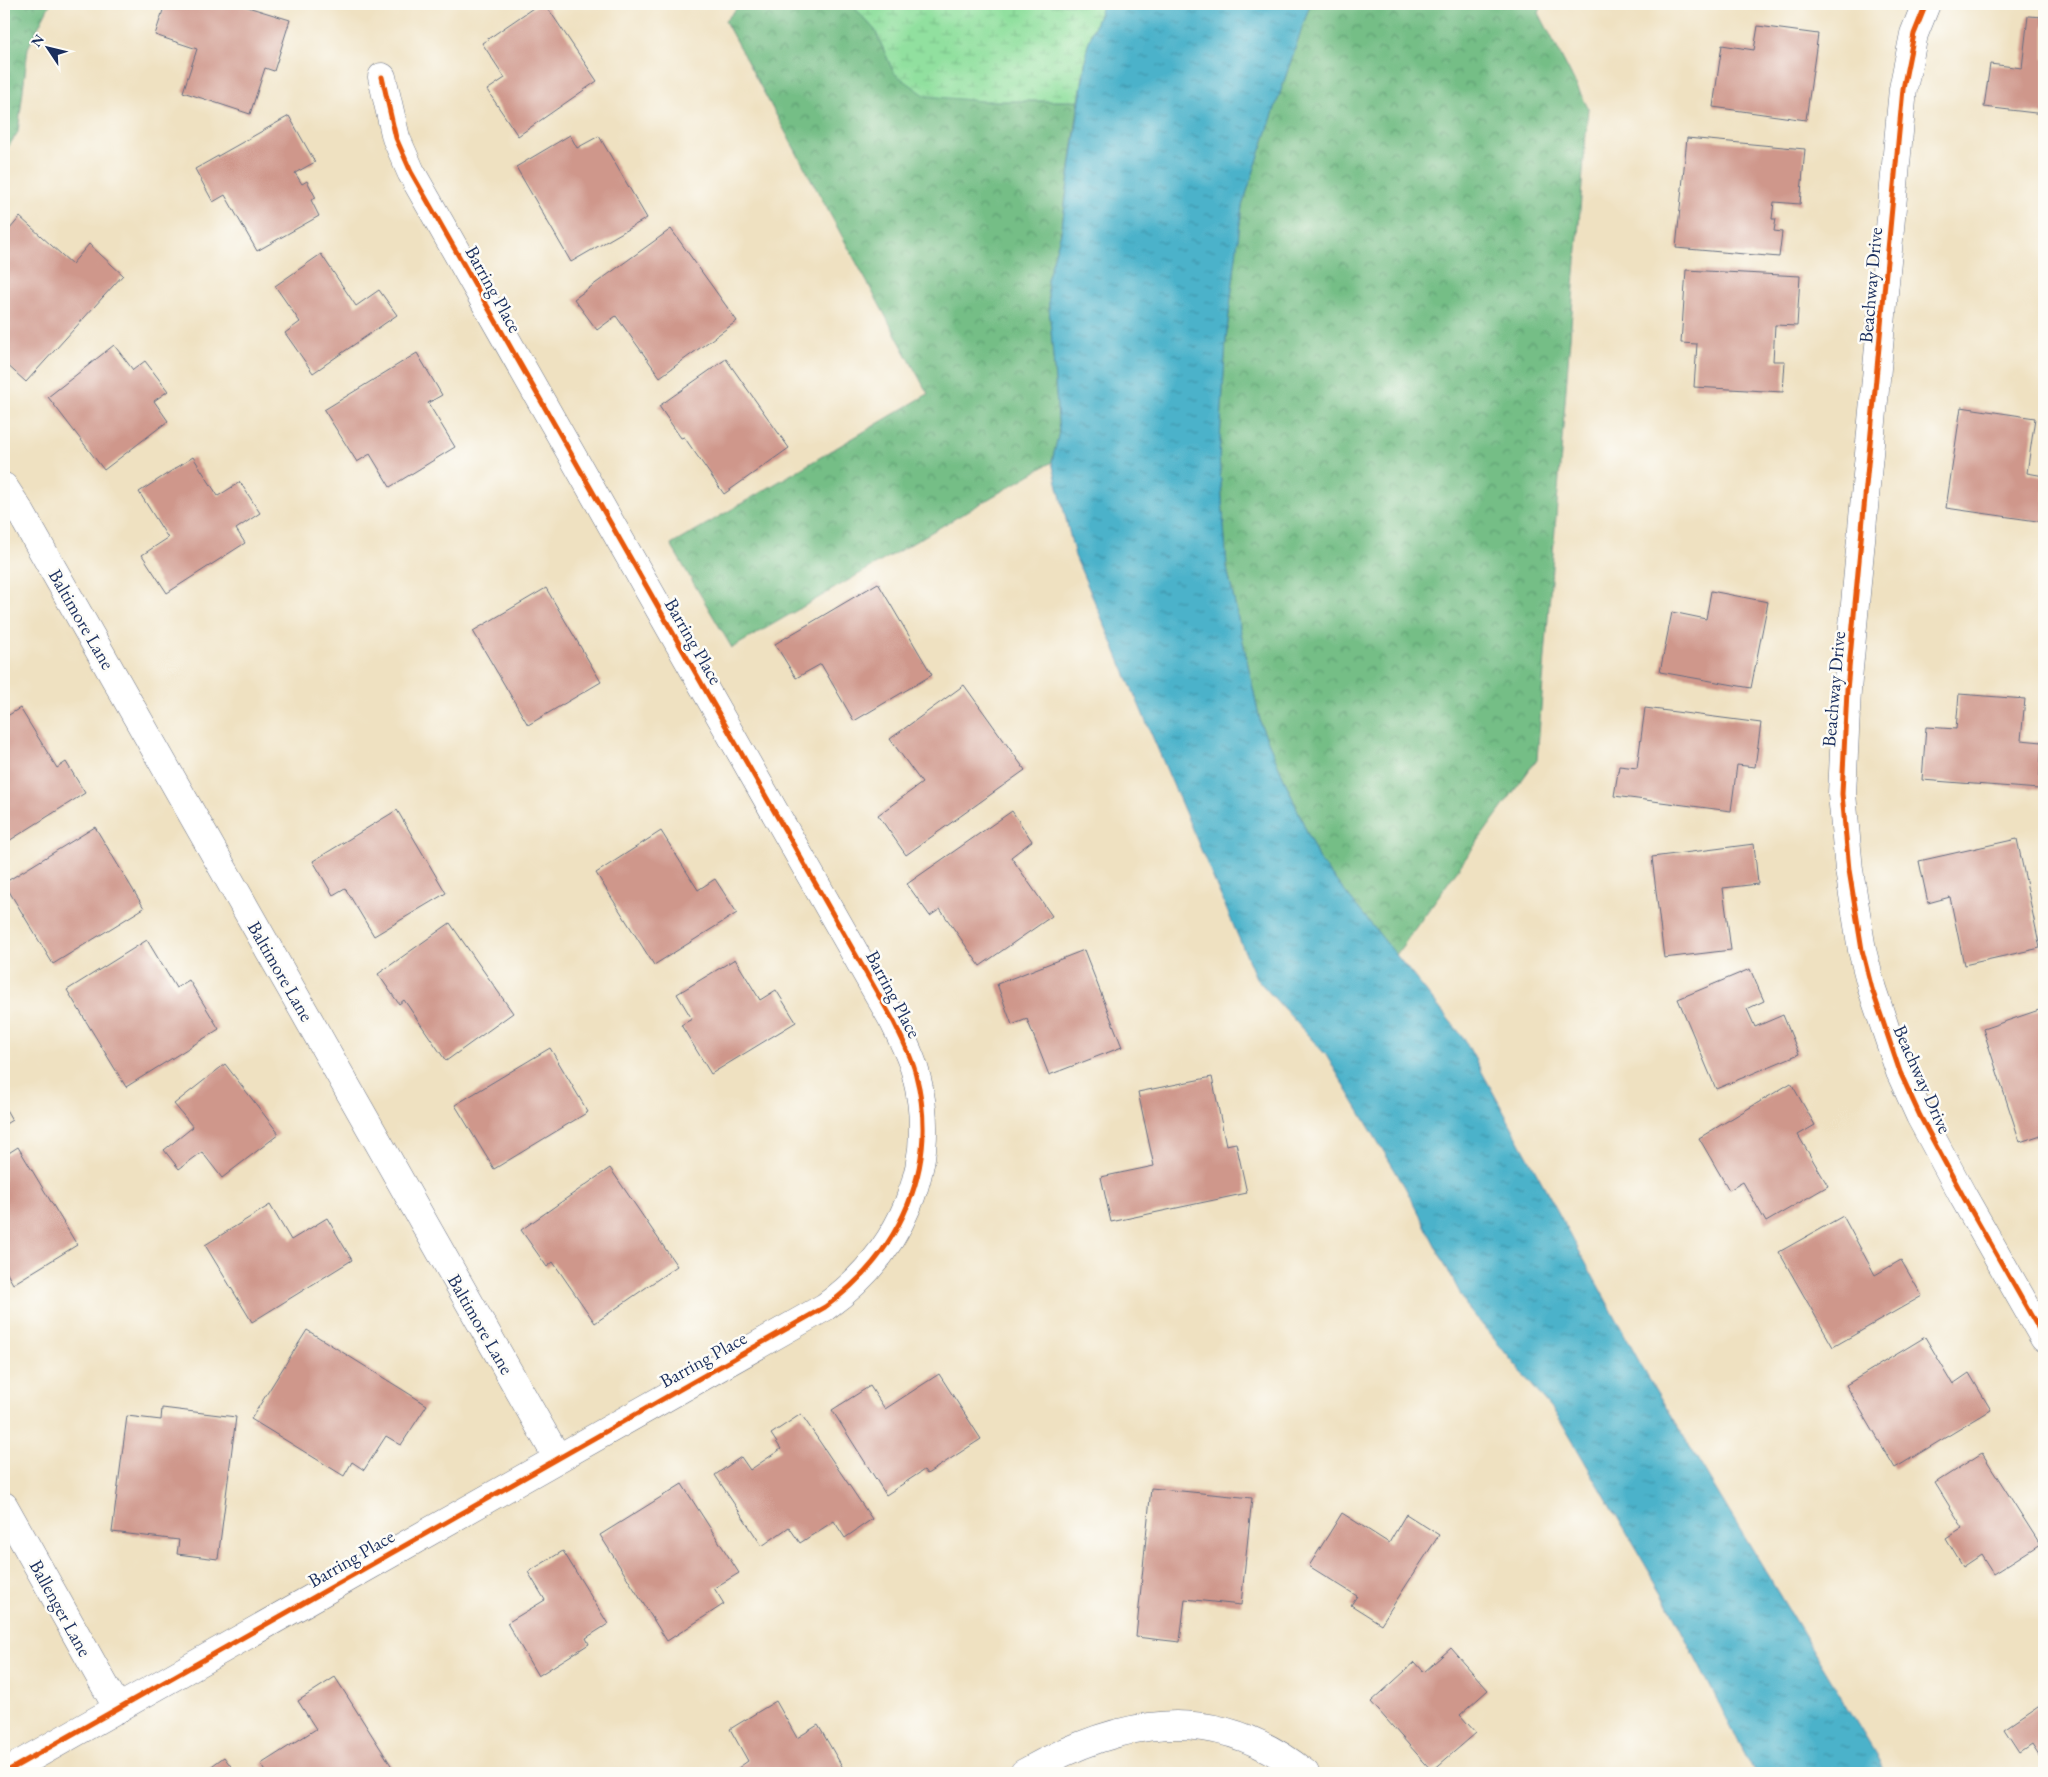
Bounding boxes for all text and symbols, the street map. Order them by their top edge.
north arrow [22,22,72,72]
text: N [27,30,48,50]
street label: Beachway Drive [1853,226,1888,344]
street label: Barring Place [459,241,528,337]
street label: Baltimore Lane [43,565,120,674]
street label: Barring Place [659,594,728,689]
street label: Beachway Drive [1816,630,1851,748]
street label: Baltimore Lane [242,917,319,1026]
street label: Barring Place [860,946,927,1042]
street label: Beachway Drive [1888,1021,1958,1137]
street label: Baltimore Lane [442,1270,519,1379]
street label: Barring Place [655,1325,751,1394]
street label: Barring Place [304,1524,399,1593]
street label: Ballenger Lane [24,1555,97,1661]

